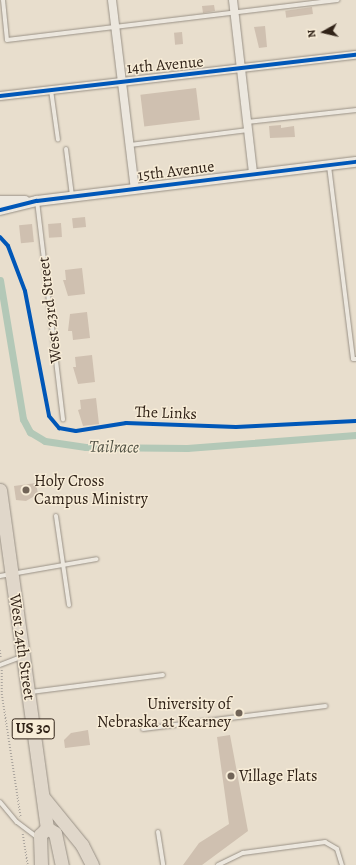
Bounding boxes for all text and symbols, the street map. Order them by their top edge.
north arrow [304,12,344,52]
text: N [304,29,320,39]
street label: 14th Avenue [126,52,204,78]
street label: 15th Avenue [137,157,215,185]
street label: West 23rd Street [34,256,66,364]
street label: The Links [135,402,197,424]
water label: Tailrace [89,436,139,458]
place label: Holy Cross Campus Ministry [34,471,148,509]
marker: Holy Cross Campus Ministry [21,485,31,495]
street label: West 24th Street [5,593,39,701]
place label: University of Nebraska at Kearney [97,694,231,732]
marker: University of Nebraska at Kearney [234,708,244,718]
road number: US 30 [11,716,55,742]
place label: Village Flats [239,766,318,786]
marker: Village Flats [226,771,236,781]

